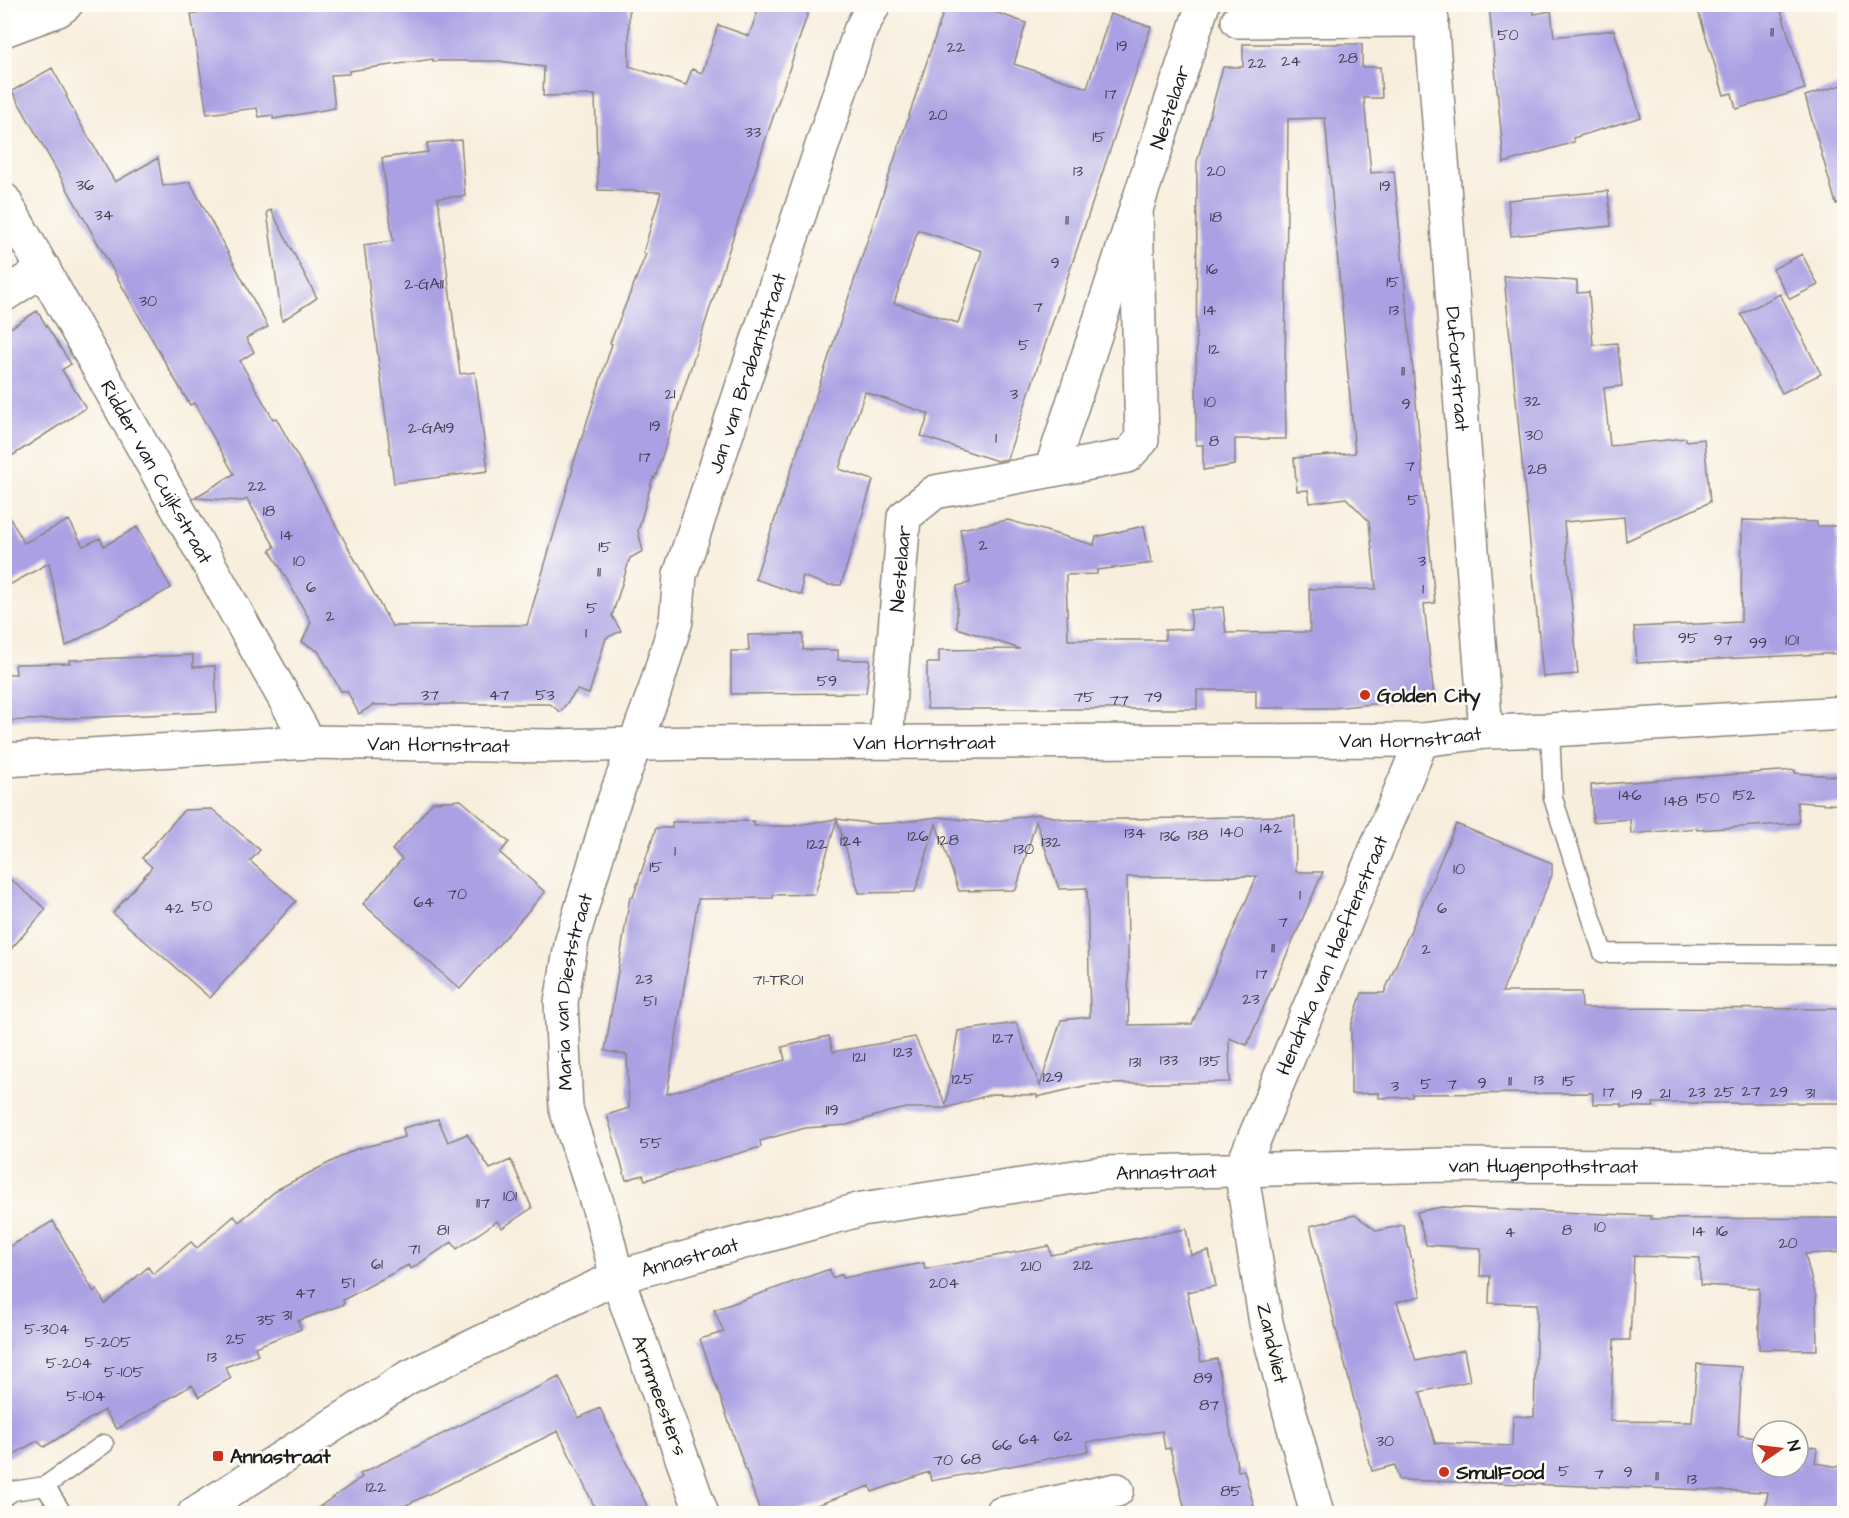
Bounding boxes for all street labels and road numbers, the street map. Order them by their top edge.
street label: Nestelaar [1144,61,1197,153]
street label: Jan van Brabantstraat [701,269,794,478]
street label: Dufourstraat [1438,306,1476,432]
street label: Ridder van Cuijkstraat [93,375,219,570]
street label: Nestelaar [883,524,918,613]
street label: Van Hornstraat [1339,720,1483,755]
street label: Van Hornstraat [853,729,996,757]
street label: Van Hornstraat [367,730,510,760]
street label: Hendrika van Haeftenstraat [1269,831,1395,1080]
street label: Maria van Dieststraat [548,890,600,1091]
street label: van Hugenpothstraat [1448,1152,1638,1181]
street label: Annastraat [1116,1157,1217,1188]
street label: Annastraat [638,1231,742,1285]
street label: Zandvliet [1249,1300,1295,1386]
street label: Armmeesters [624,1331,694,1460]

